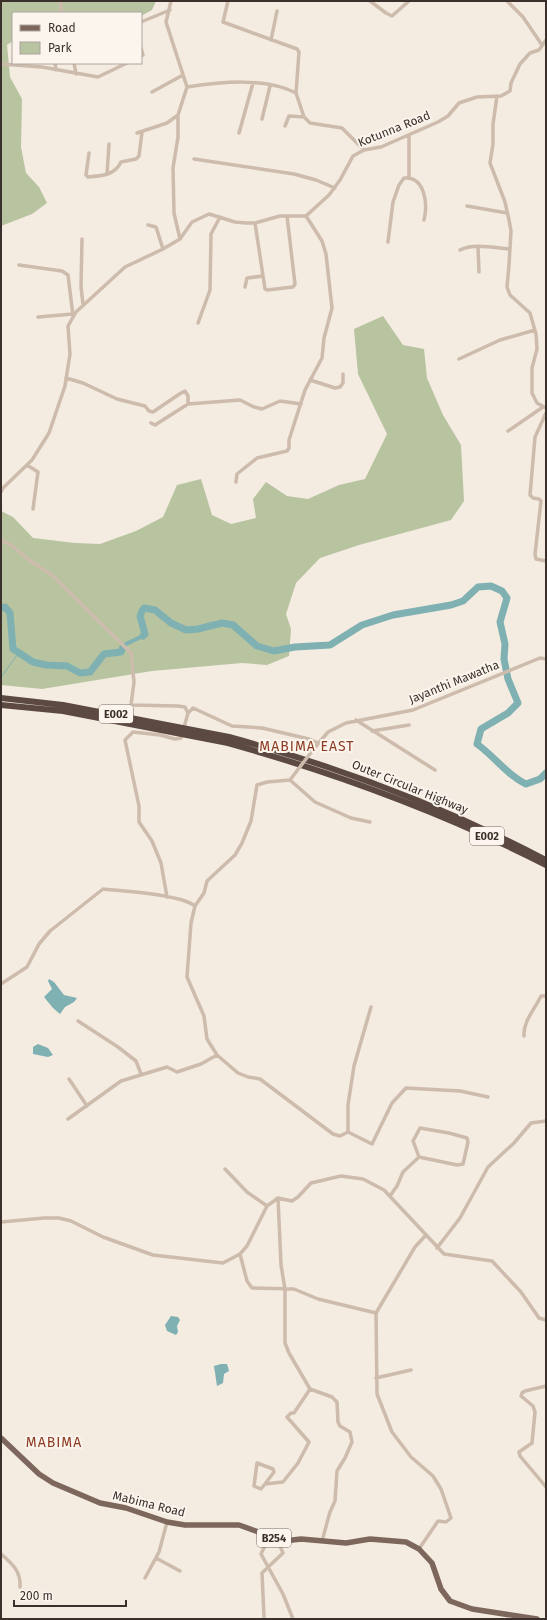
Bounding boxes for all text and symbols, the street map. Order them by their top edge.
legend [12,12,142,64]
text: Road [48,21,76,35]
text: Park [48,41,72,55]
street label: Kotunna Road [356,108,432,150]
street label: Jayanthi Mawatha [407,658,501,706]
road number: E002 [99,705,133,723]
district label: MABIMA EAST [259,738,355,755]
street label: Outer Circular Highway [350,757,470,817]
road number: E002 [470,827,504,845]
district label: MABIMA [26,1434,82,1451]
street label: Mabima Road [111,1488,187,1520]
road number: B254 [257,1529,291,1547]
scale bar [14,1582,126,1608]
text: 200 m [20,1589,53,1603]

